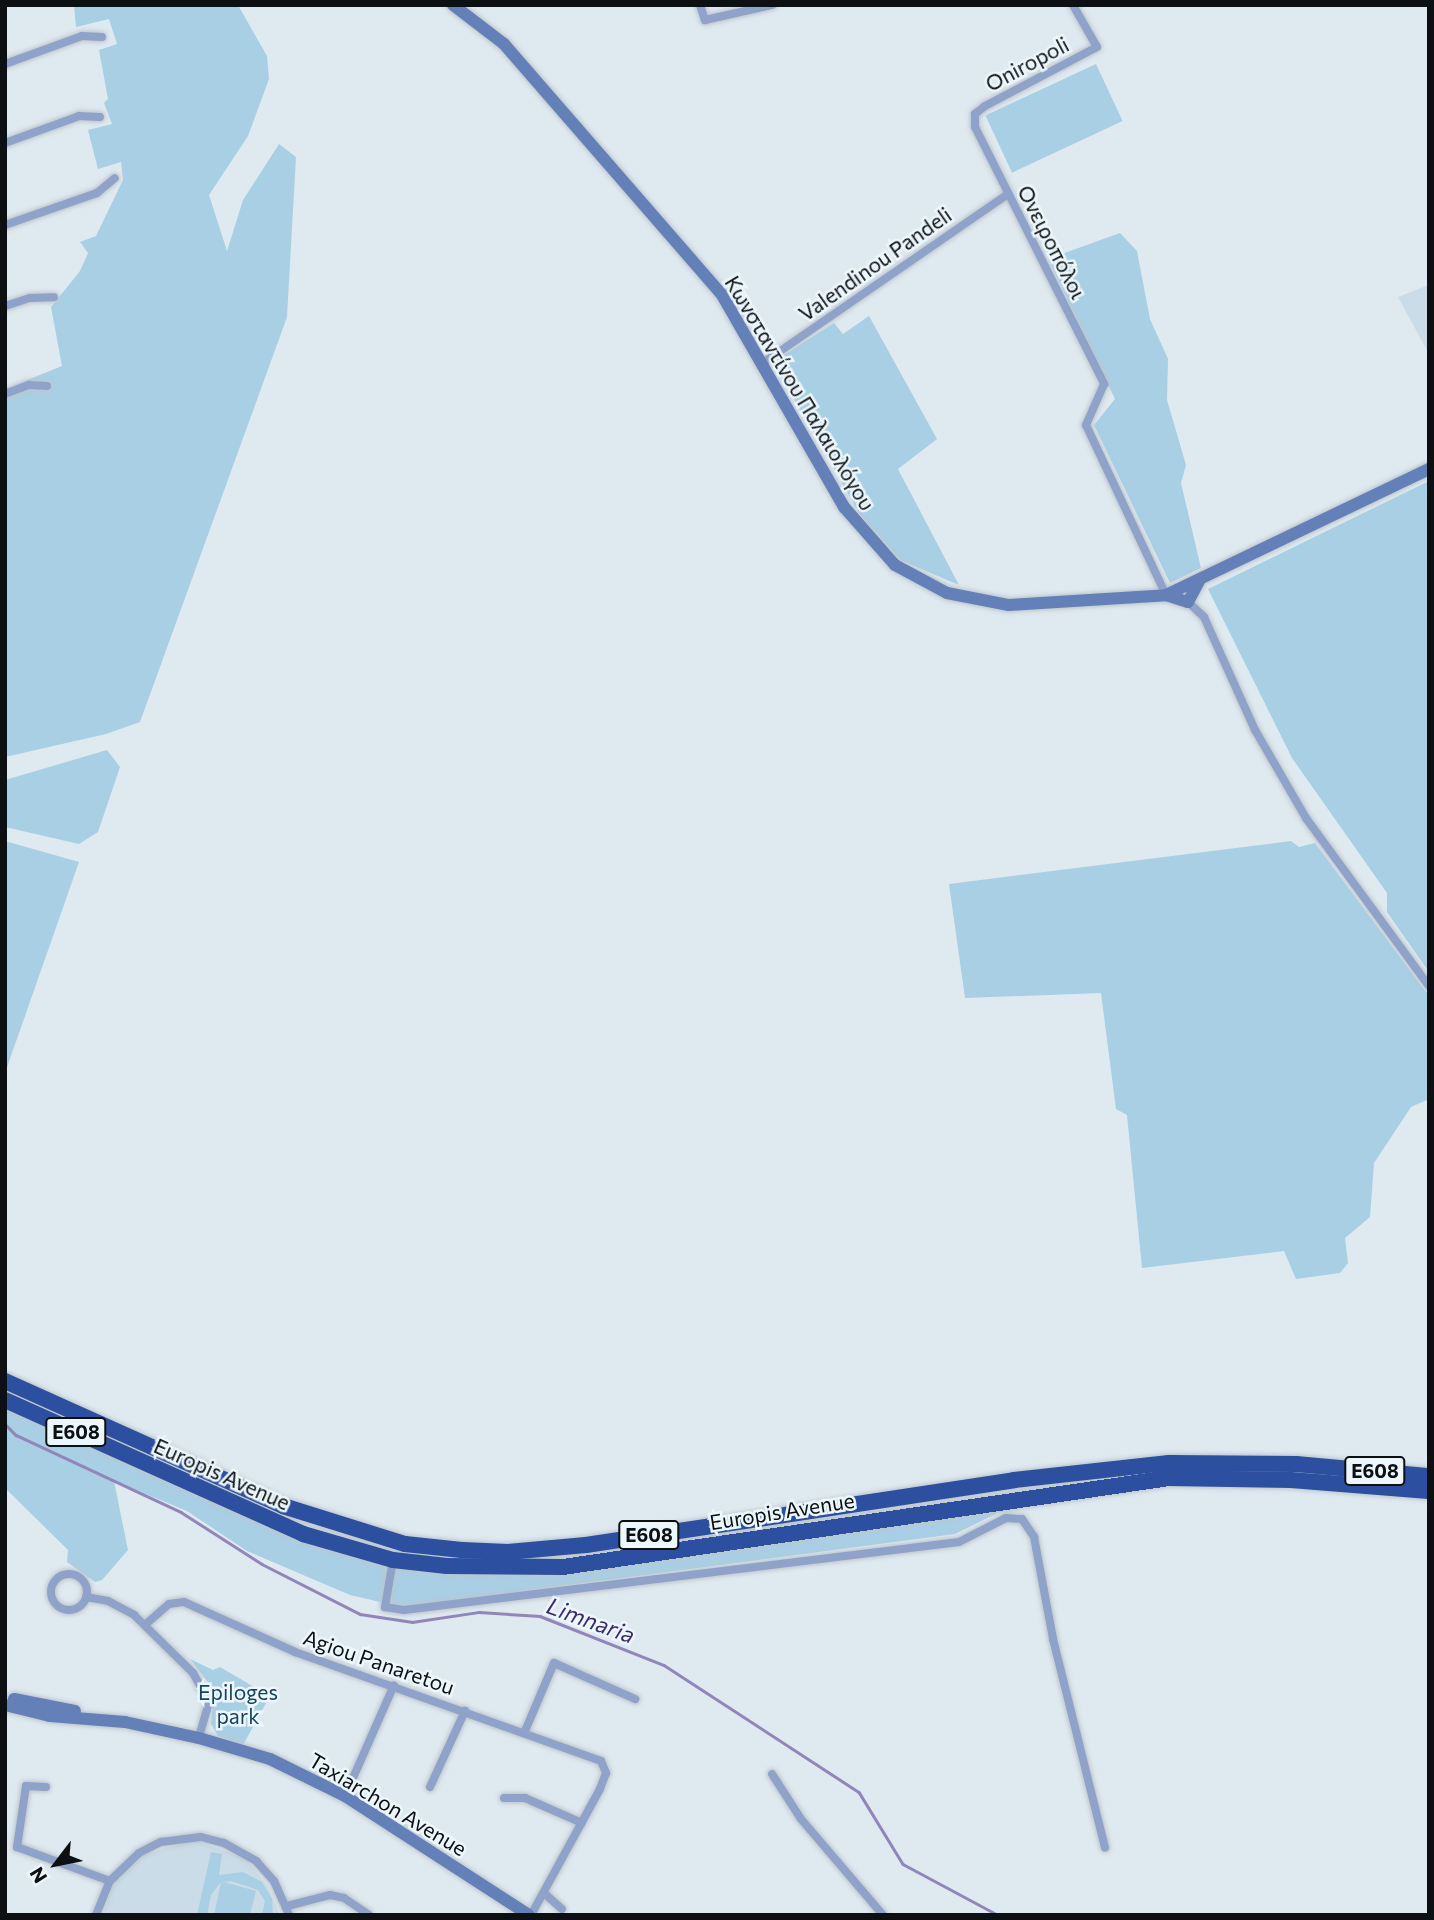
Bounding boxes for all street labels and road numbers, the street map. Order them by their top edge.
street label: Oniropoli [981,32,1073,96]
street label: Ονειροπόλοι [1013,181,1091,303]
street label: Valendinou Pandeli [794,202,956,326]
street label: Κωνσταντίνου Παλαιολόγου [720,271,880,515]
road number: E608 [44,1416,108,1448]
street label: Europis Avenue [150,1433,294,1515]
road number: E608 [1344,1456,1406,1486]
street label: Europis Avenue [708,1487,856,1535]
road number: E608 [618,1520,680,1550]
street label: Agiou Panaretou [300,1624,458,1700]
street label: Taxiarchon Avenue [305,1747,471,1861]

